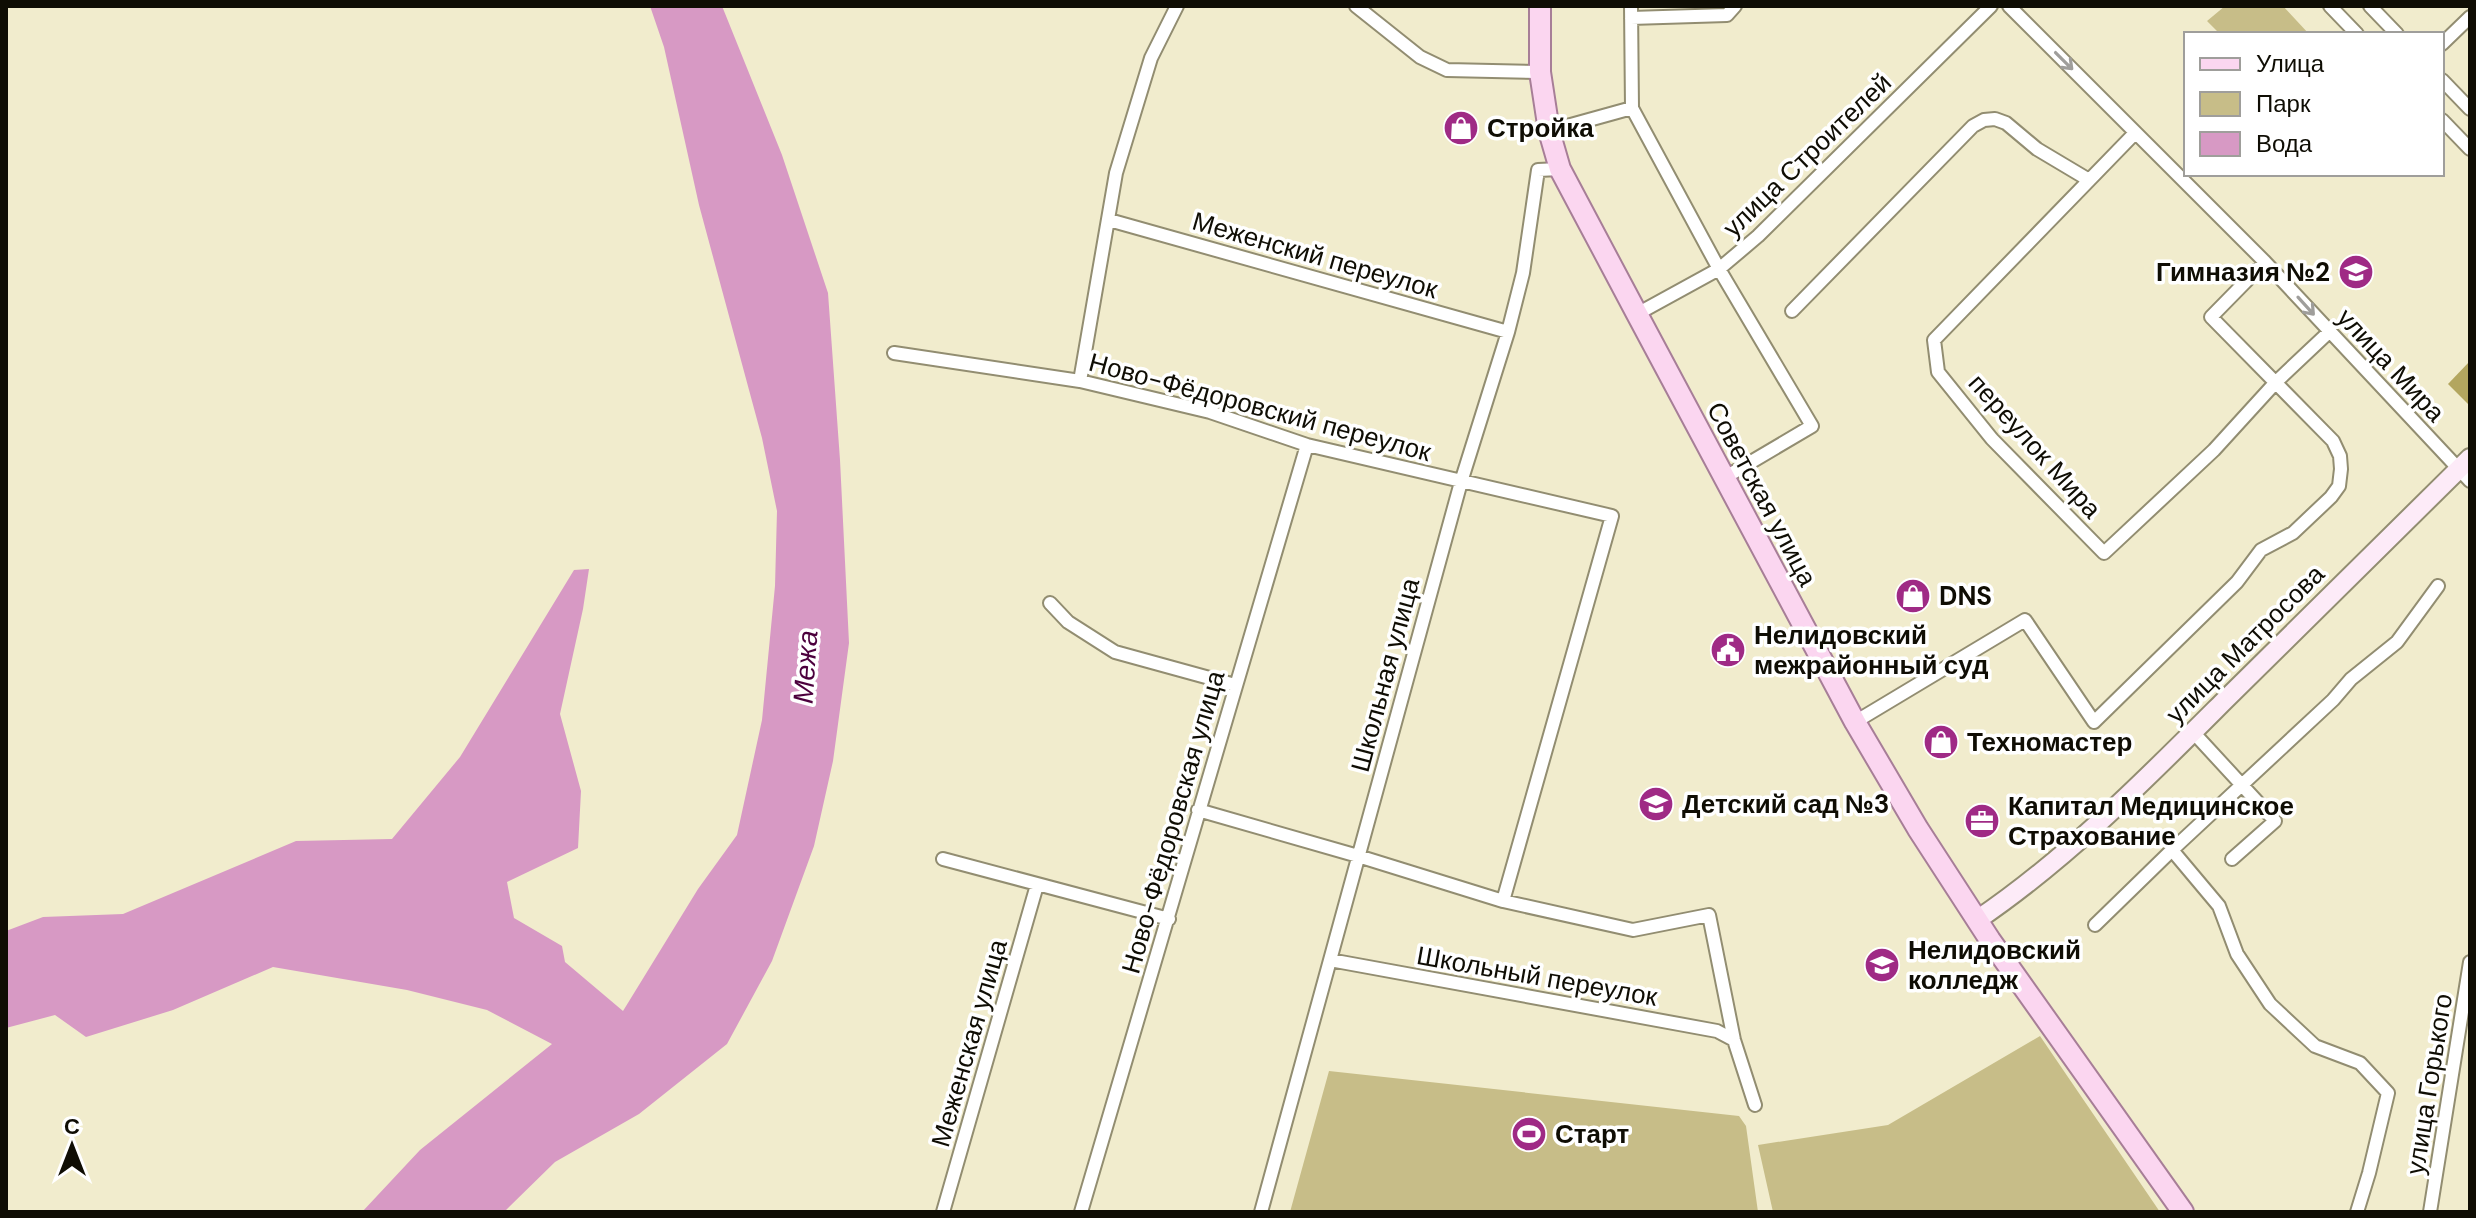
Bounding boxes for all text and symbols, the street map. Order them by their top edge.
legend [2184,32,2444,176]
text: Улица [2256,48,2325,79]
one-way arrow [2054,51,2073,70]
street label: улица Строителей [1715,66,1899,244]
text: Парк [2256,88,2311,119]
shop icon: Стройка [1442,109,1480,147]
place label: Стройка [1487,111,1594,145]
text: Вода [2256,128,2313,159]
street label: Меженский переулок [1188,204,1442,306]
school or university icon: Гимназия №2 [2337,253,2375,291]
place label: Гимназия №2 [2156,255,2330,289]
one-way arrow [2296,296,2314,316]
street label: улица Мира [2330,301,2453,429]
street label: Ново-Фёдоровский переулок [1085,345,1435,469]
street label: переулок Мира [1961,367,2109,526]
street label: Советская улица [1699,396,1825,592]
street label: улица Матросова [2158,557,2332,731]
street label: Школьная улица [1343,574,1427,776]
shop icon: DNS [1894,577,1932,615]
place label: DNS [1939,579,1992,613]
place label: Нелидовский межрайонный суд [1754,618,1989,682]
water label: Межа [784,629,827,705]
public building icon: Нелидовский межрайонный суд [1709,631,1747,669]
street label: Ново-Фёдоровская улица [1113,666,1233,977]
shop icon: Техномастер [1922,723,1960,761]
place label: Техномастер [1967,725,2132,759]
school or university icon: Детский сад №3 [1637,785,1675,823]
place label: Детский сад №3 [1682,787,1889,821]
place label: Капитал Медицинское Страхование [2008,789,2294,853]
office icon: Капитал Медицинское Страхование [1963,802,2001,840]
place label: Нелидовский колледж [1908,933,2081,997]
street label: Меженская улица [923,935,1015,1151]
street label: Школьный переулок [1414,938,1660,1014]
school or university icon: Нелидовский колледж [1863,946,1901,984]
street label: улица Горького [2398,991,2460,1177]
north arrow [32,1106,112,1186]
text: С [64,1112,80,1141]
sports icon: Старт [1510,1115,1548,1153]
place label: Старт [1555,1117,1630,1151]

